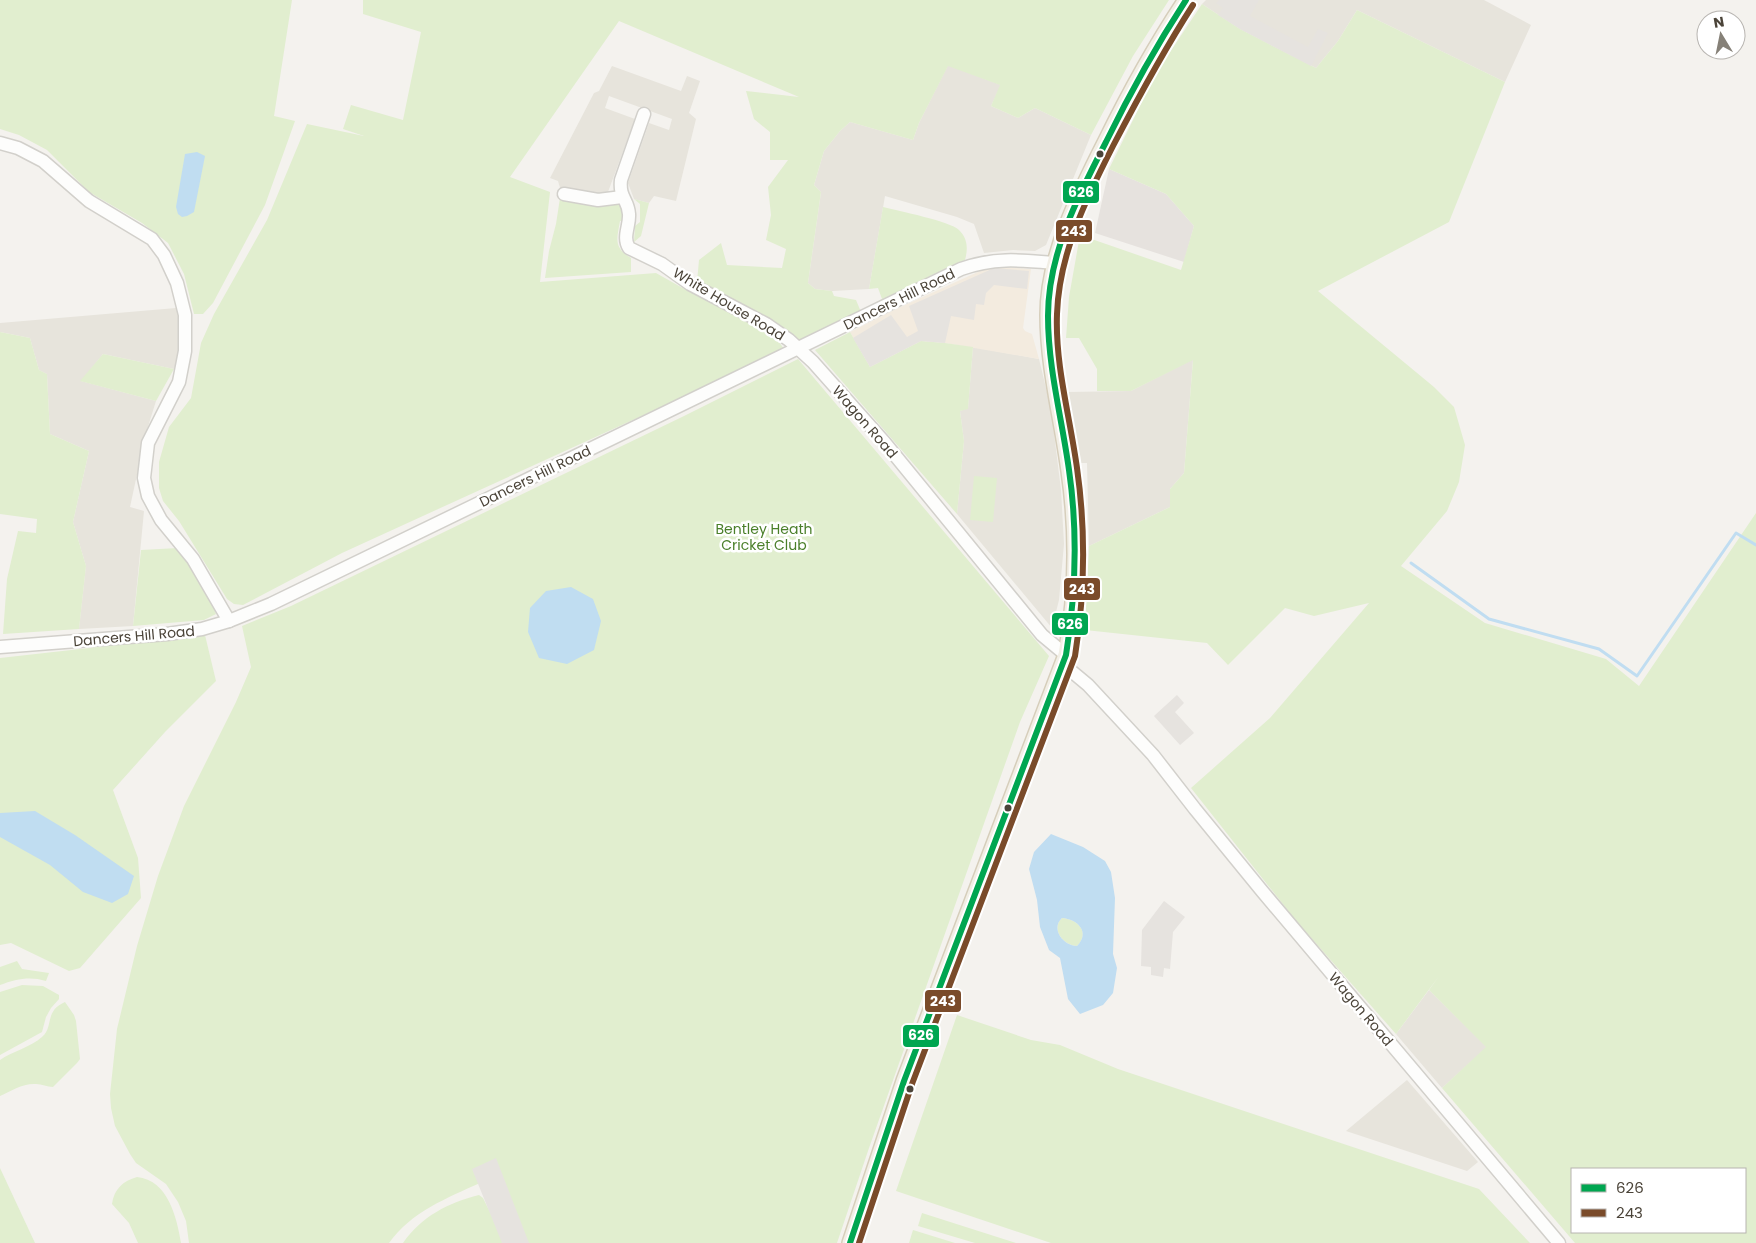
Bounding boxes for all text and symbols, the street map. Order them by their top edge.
north arrow [1696,10,1746,60]
text: N [1712,11,1726,33]
unlabelled marker [1095,149,1105,159]
line badge: 626 [1062,180,1100,204]
text: 626 [1068,182,1094,202]
line badge: 243 [1055,219,1093,243]
text: 243 [1061,221,1087,241]
street label: White House Road [669,263,789,345]
street label: Dancers Hill Road [840,263,958,335]
street label: Wagon Road [828,381,902,463]
street label: Dancers Hill Road [476,440,594,512]
park label: Bentley Heath Cricket Club [716,519,812,555]
line badge: 243 [1063,577,1101,601]
text: 243 [1069,579,1095,599]
line badge: 626 [1051,612,1089,636]
text: 626 [1057,614,1083,634]
street label: Dancers Hill Road [72,621,196,651]
unlabelled marker [1003,803,1013,813]
street label: Wagon Road [1324,968,1398,1050]
line badge: 243 [924,989,962,1013]
text: 243 [930,991,956,1011]
line badge: 626 [902,1024,940,1048]
text: 626 [908,1025,934,1045]
unlabelled marker [905,1084,915,1094]
legend [1571,1168,1746,1233]
text: 626 [1616,1177,1644,1198]
text: 243 [1616,1202,1643,1223]

